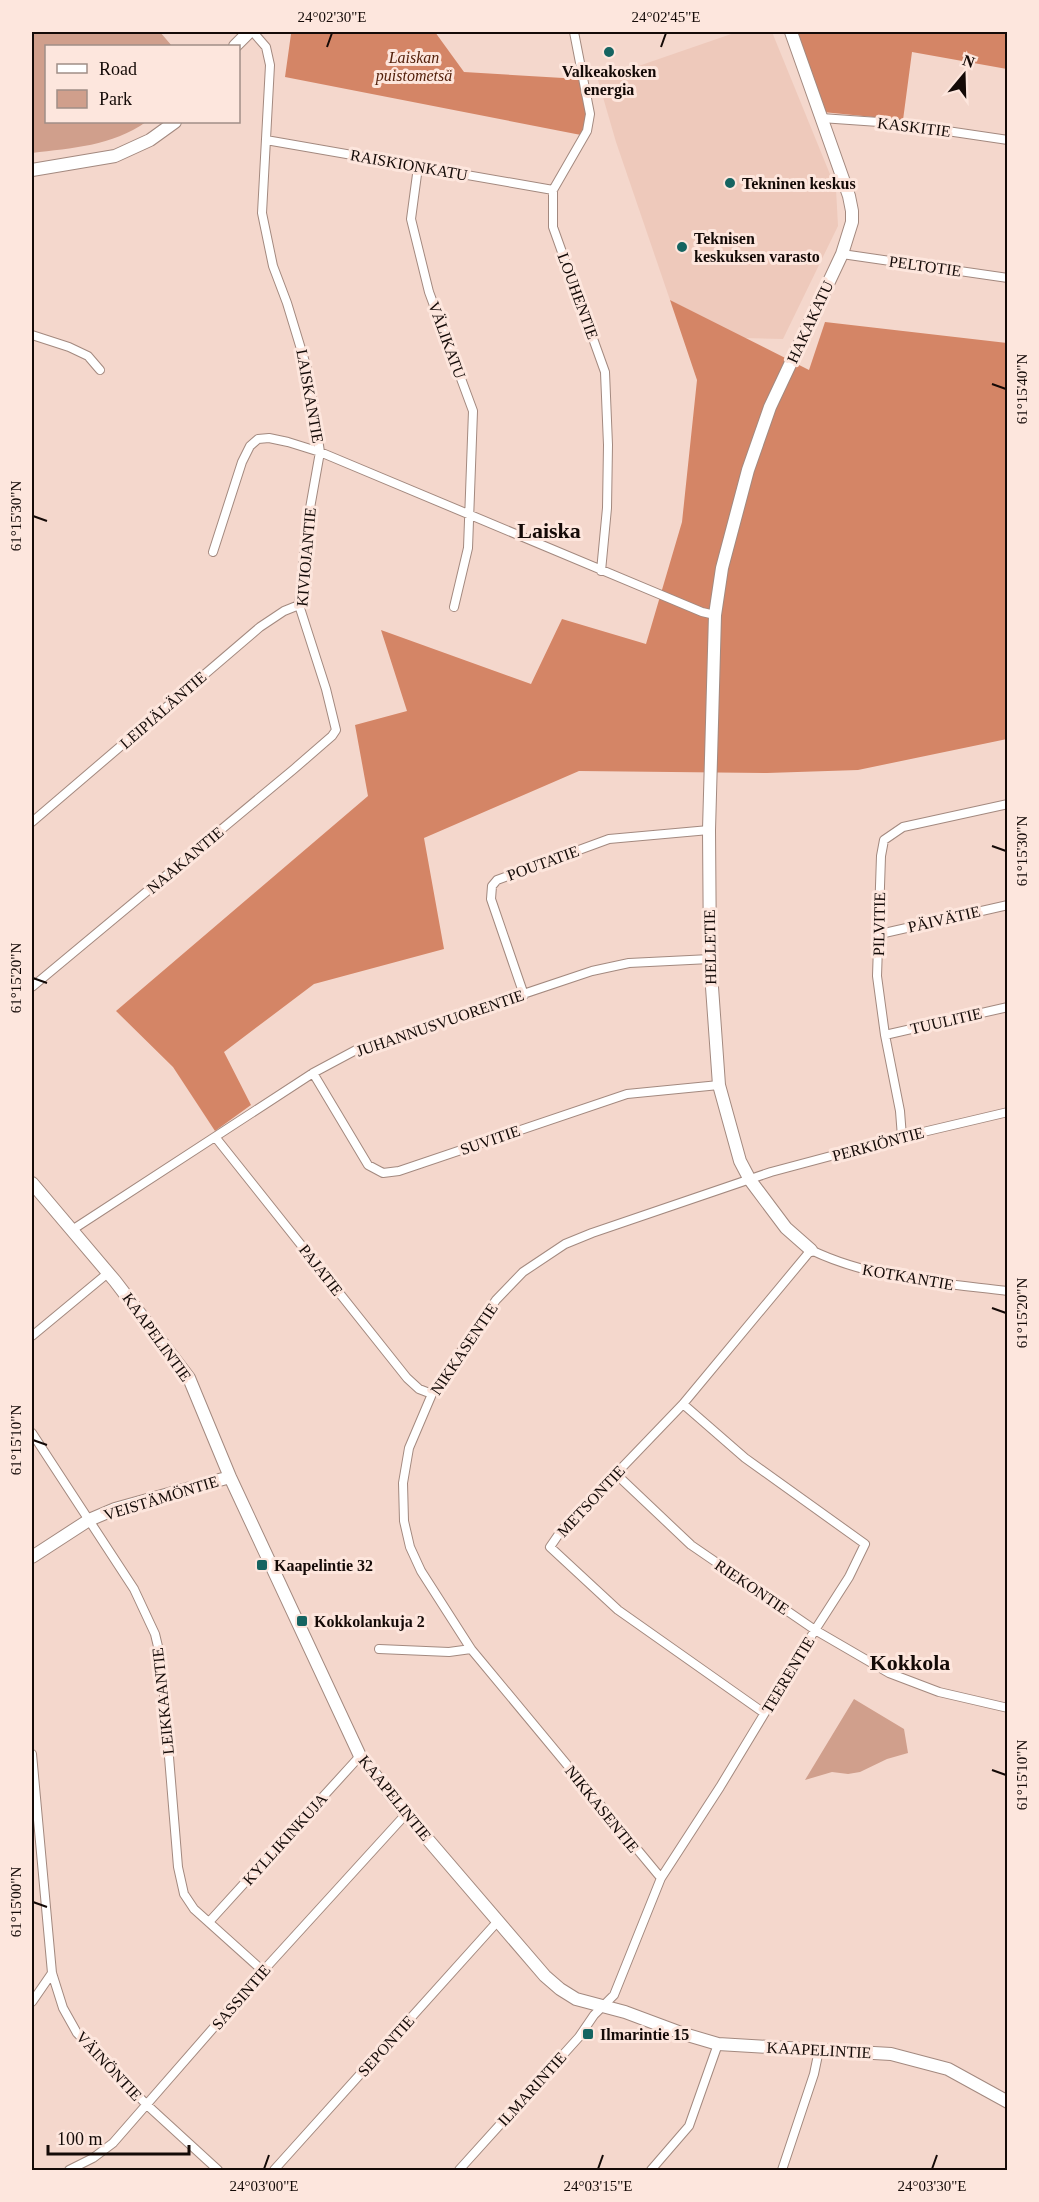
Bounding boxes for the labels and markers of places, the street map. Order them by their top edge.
marker: Valkeakosken energia [602,45,616,59]
place label: Valkeakosken energia [562,63,656,99]
place label: Tekninen keskus [742,175,856,192]
marker: Tekninen keskus [723,176,737,190]
place label: Teknisen keskuksen varasto [694,230,820,265]
marker: Teknisen keskuksen varasto [675,240,689,254]
place label: Kaapelintie 32 [274,1557,373,1575]
marker: Kaapelintie 32 [255,1558,269,1572]
place label: Kokkolankuja 2 [314,1613,425,1631]
marker: Kokkolankuja 2 [295,1614,309,1628]
place label: Ilmarintie 15 [600,2026,689,2043]
marker: Ilmarintie 15 [581,2027,595,2041]

